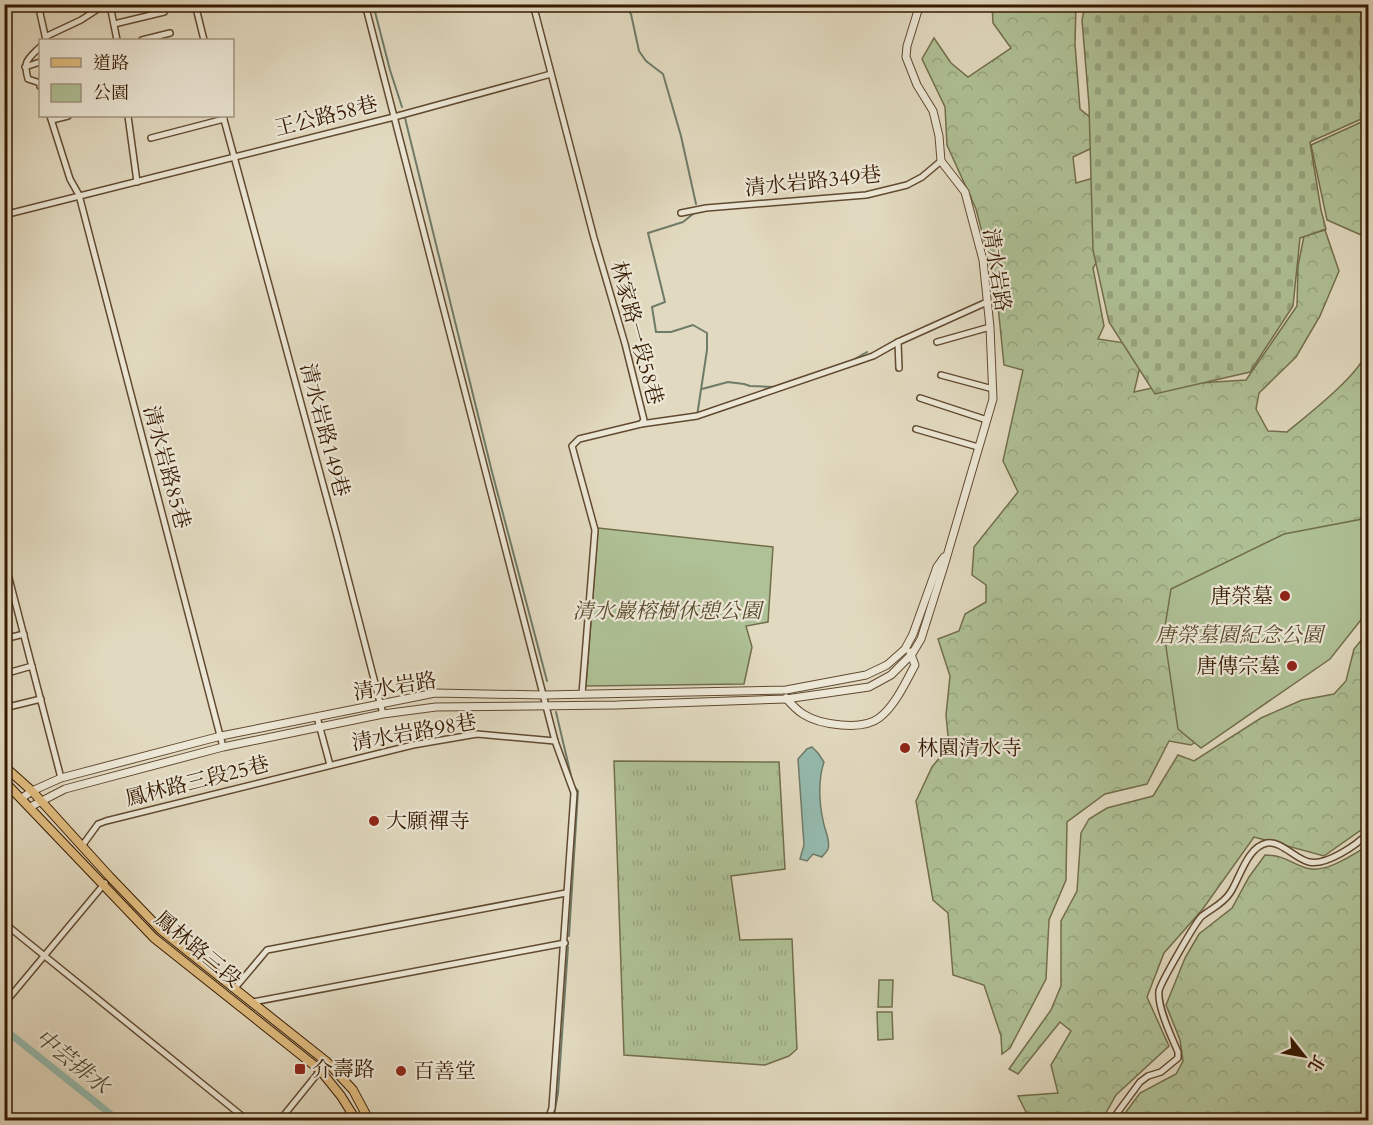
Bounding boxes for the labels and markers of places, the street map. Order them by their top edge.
place label: 唐榮墓 [1210,582,1273,611]
marker: 唐榮墓 [1278,589,1292,603]
place label: 唐傳宗墓 [1196,652,1280,681]
marker: 唐傳宗墓 [1285,659,1299,673]
place label: 林園清水寺 [917,734,1022,763]
marker: 林園清水寺 [898,741,912,755]
place label: 大願禪寺 [386,807,470,836]
marker: 大願禪寺 [367,814,381,828]
place label: 介壽路 [312,1055,375,1084]
place label: 百善堂 [413,1057,476,1086]
marker: 介壽路 [293,1062,307,1076]
marker: 百善堂 [394,1064,408,1078]

